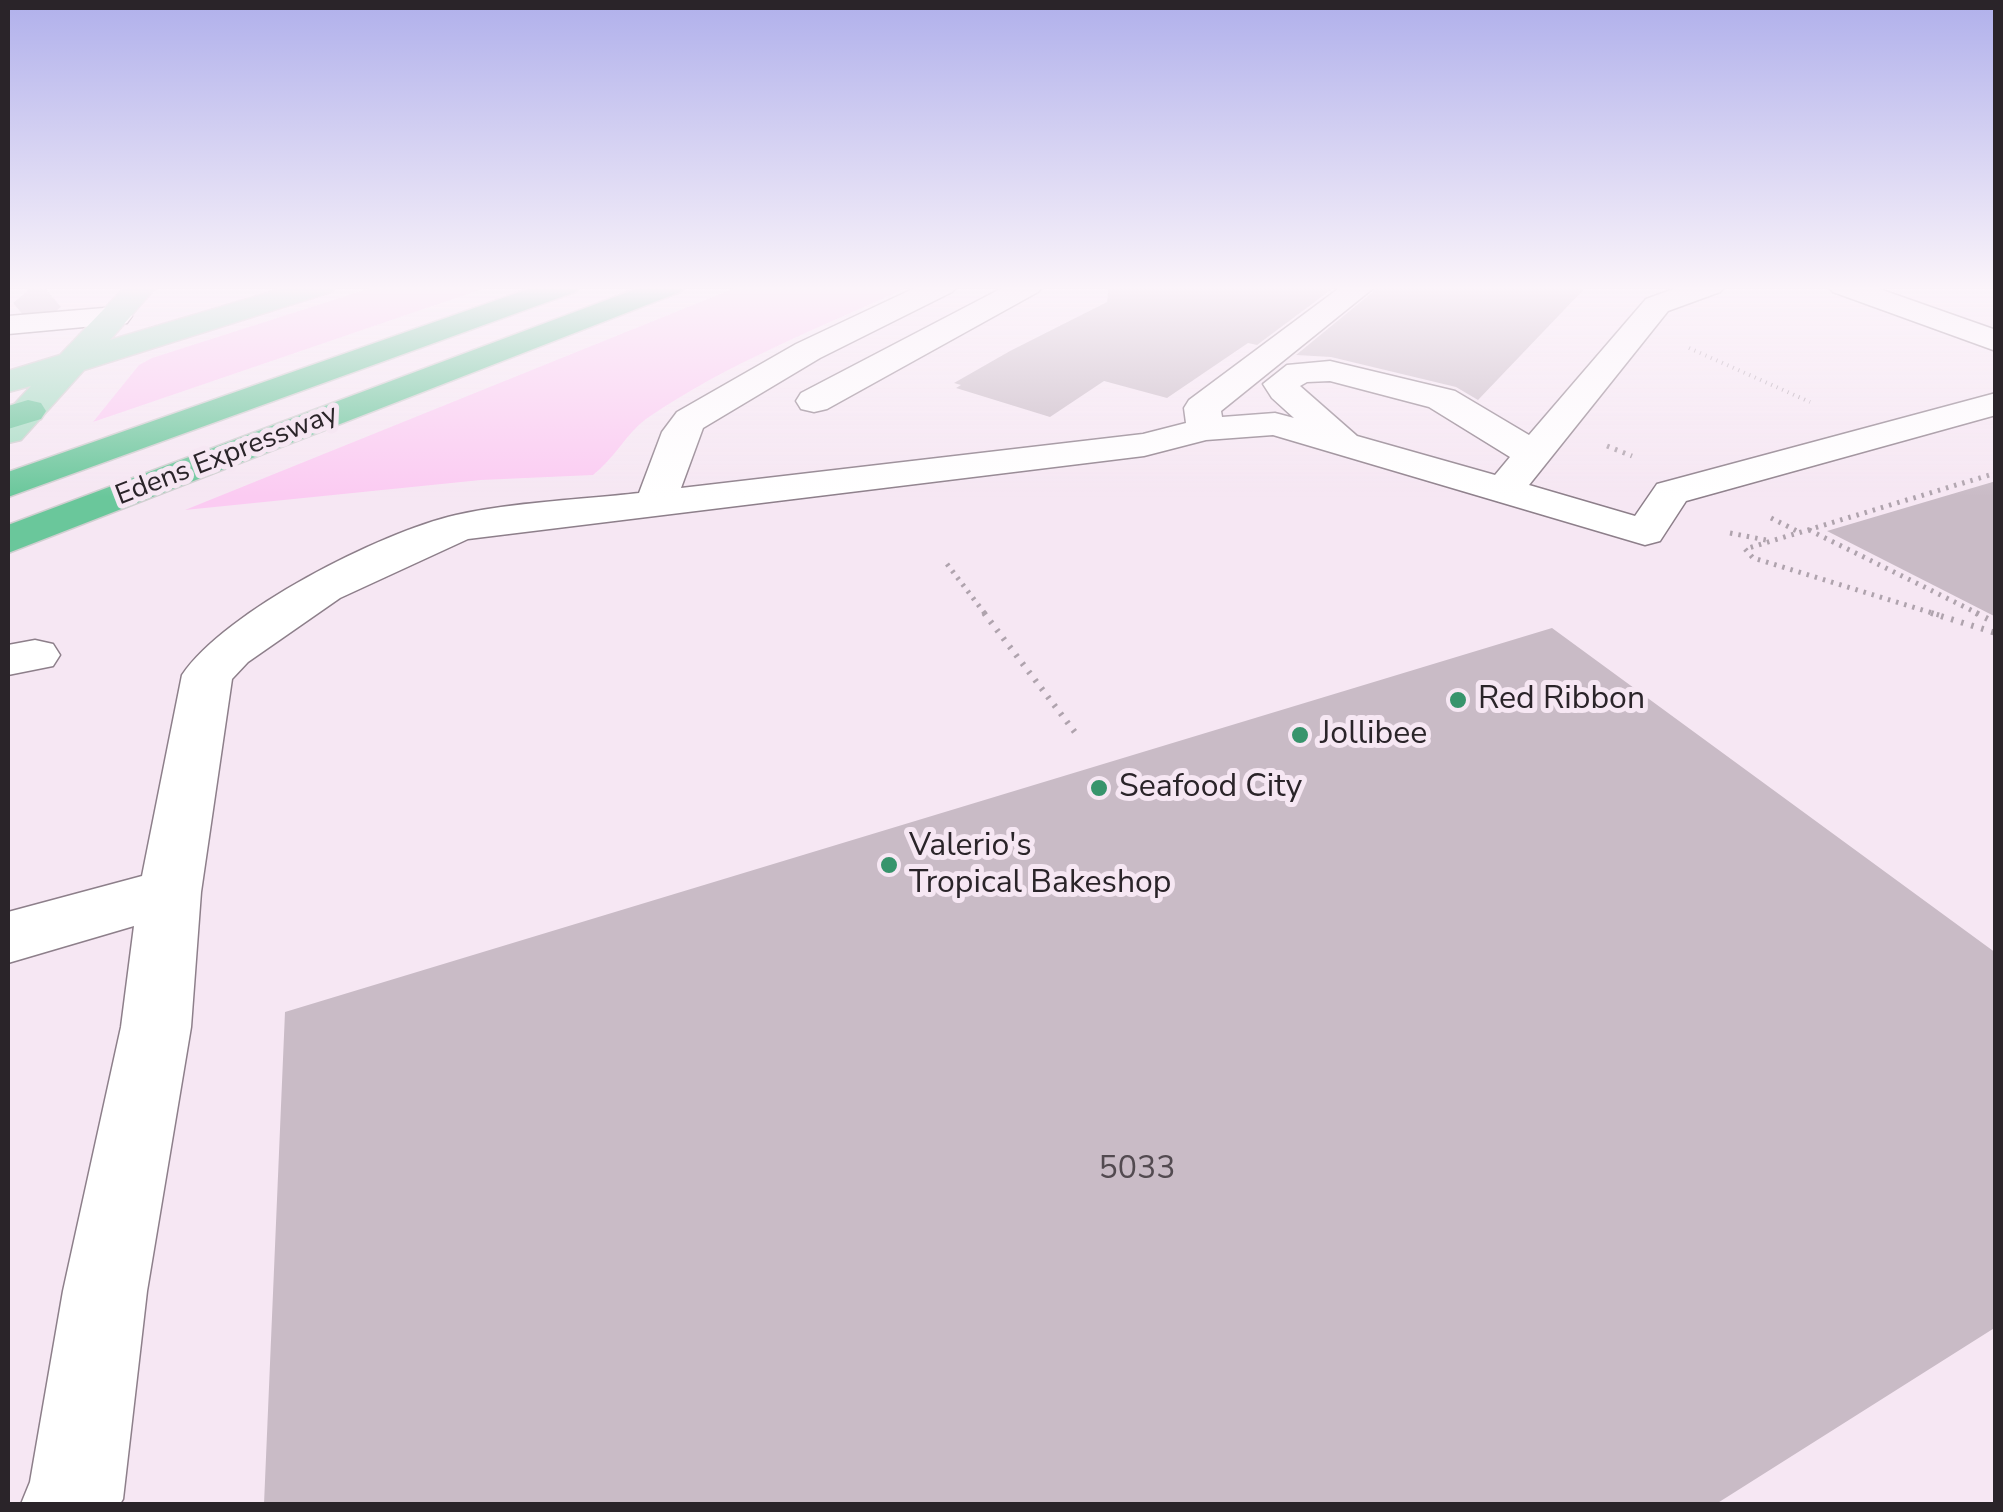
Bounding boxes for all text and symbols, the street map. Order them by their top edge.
street label: Edens Expressway [111,398,343,514]
place label: Red Ribbon [1478,681,1645,719]
marker: Red Ribbon [1447,689,1469,711]
place label: Jollibee [1320,716,1427,754]
marker: Jollibee [1289,724,1311,746]
place label: Seafood City [1119,769,1302,807]
marker: Seafood City [1088,777,1110,799]
place label: Valerio's Tropical Bakeshop [909,828,1172,903]
marker: Valerio's Tropical Bakeshop [878,854,900,876]
house number: 5033 [1099,1151,1175,1189]

